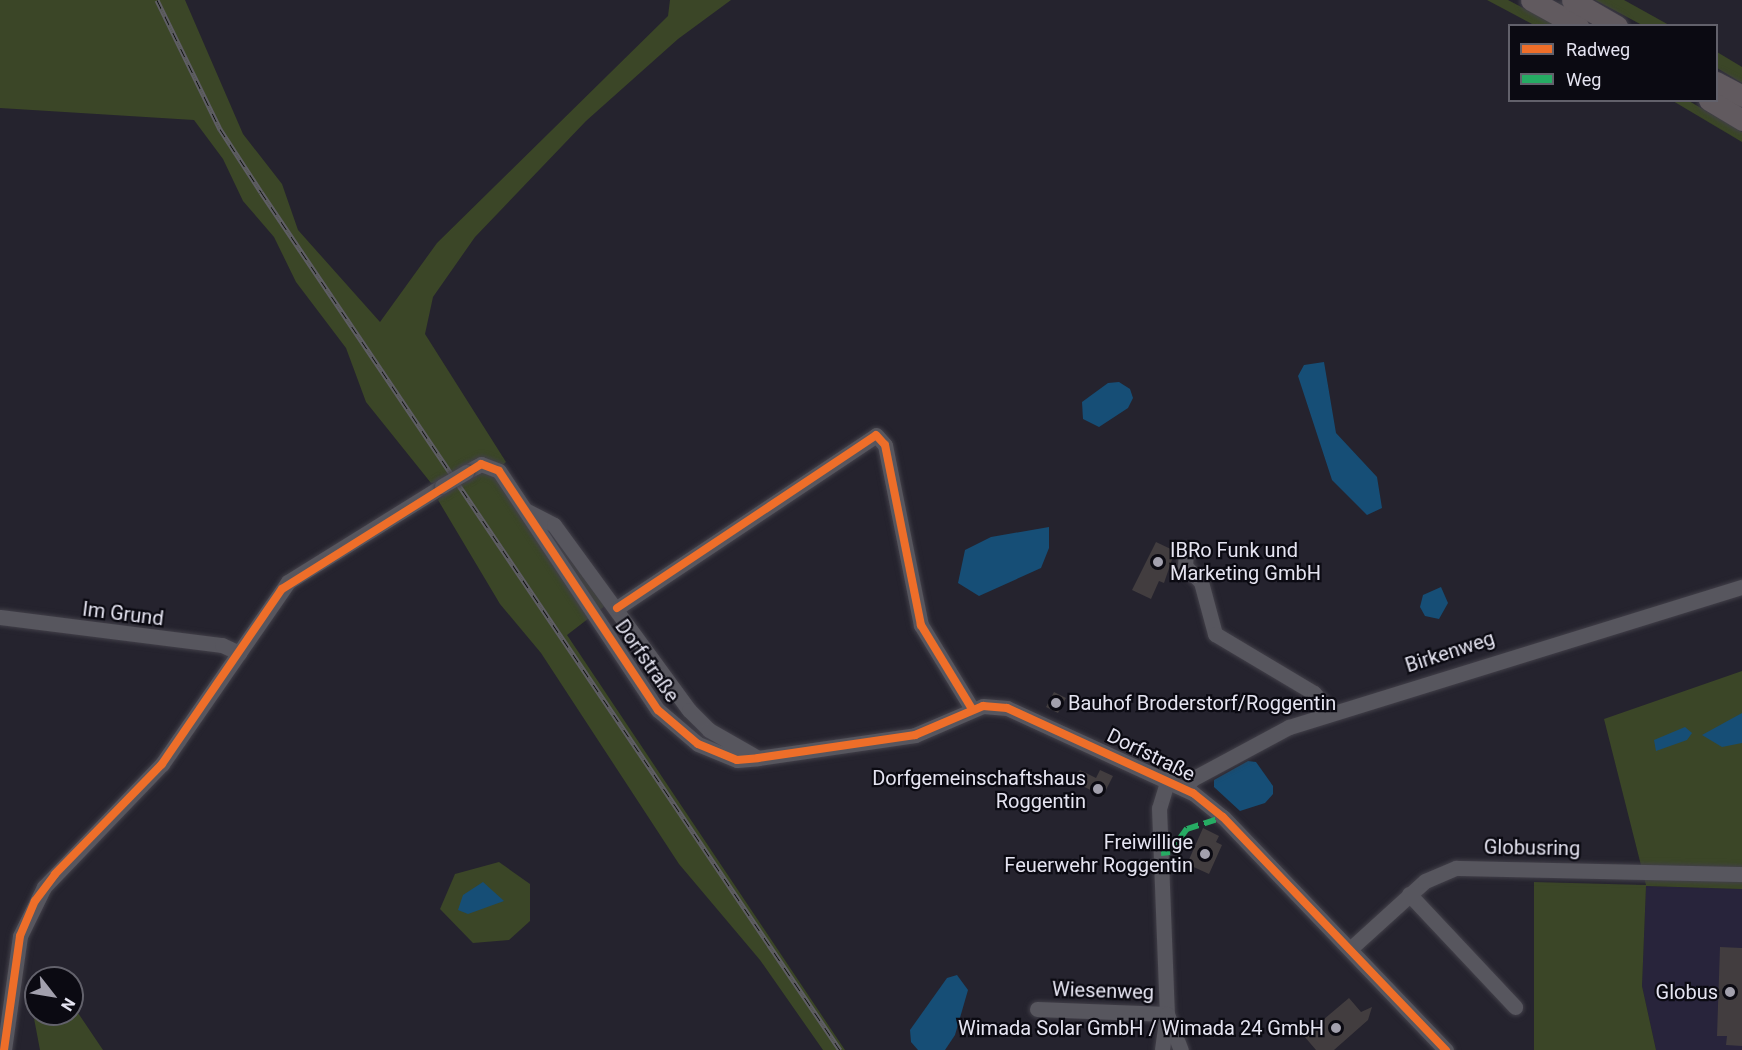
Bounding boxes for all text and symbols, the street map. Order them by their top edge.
legend [1508,24,1718,102]
text: Radweg [1566,39,1630,60]
text: Weg [1566,69,1601,90]
place label: IBRo Funk und Marketing GmbH [1170,538,1321,585]
marker: IBRo Funk und Marketing GmbH [1151,555,1165,569]
street label: Im Grund [81,597,165,631]
street label: Dorfstraße [610,615,684,707]
street label: Birkenweg [1402,626,1498,678]
place label: Bauhof Broderstorf/Roggentin [1068,691,1336,715]
marker: Bauhof Broderstorf/Roggentin [1049,696,1063,710]
street label: Dorfstraße [1103,723,1199,787]
place label: Dorfgemeinschaftshaus Roggentin [872,766,1086,813]
marker: Dorfgemeinschaftshaus Roggentin [1091,782,1105,796]
place label: Freiwillige Feuerwehr Roggentin [1004,831,1193,878]
street label: Globusring [1484,835,1580,861]
marker: Freiwillige Feuerwehr Roggentin [1198,847,1212,861]
north arrow [24,966,84,1026]
street label: Wiesenweg [1052,977,1154,1005]
place label: Globus [1656,980,1718,1004]
marker: Globus [1723,985,1737,999]
text: N [57,995,79,1014]
place label: Wimada Solar GmbH / Wimada 24 GmbH [958,1016,1324,1040]
marker: Wimada Solar GmbH / Wimada 24 GmbH [1329,1021,1343,1035]

